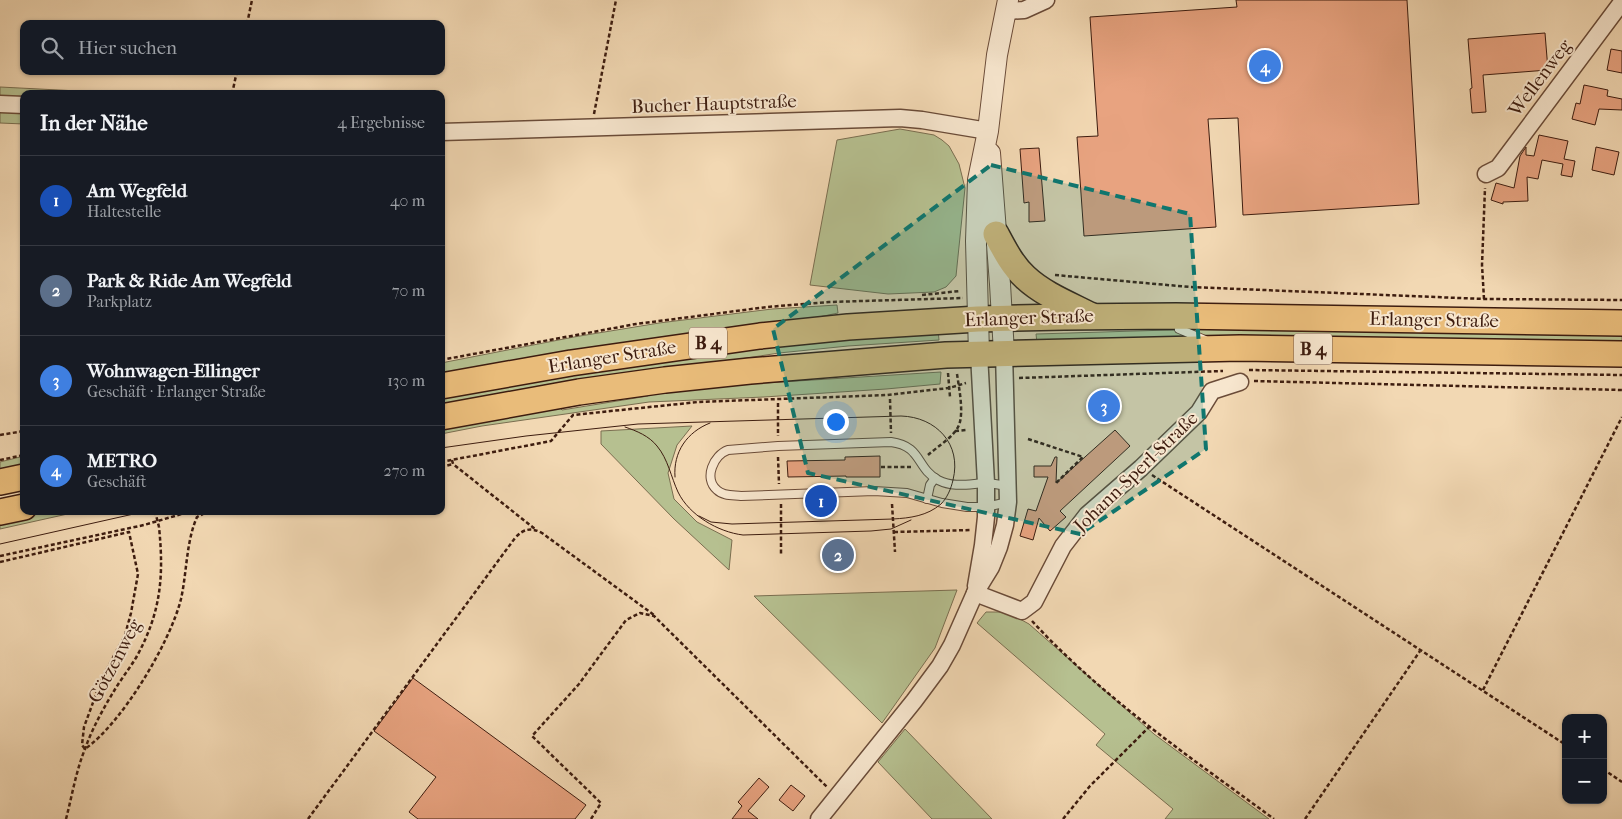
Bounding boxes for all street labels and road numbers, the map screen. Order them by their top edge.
street label: Wellenweg [1503,35,1577,122]
street label: Bucher Hauptstraße [631,90,797,118]
street label: Erlanger Straße [964,305,1094,331]
street label: Erlanger Straße [1369,308,1499,332]
road number: B 4 [689,328,727,358]
road number: B 4 [1294,334,1332,364]
street label: Erlanger Straße [546,336,678,378]
street label: Johann-Sperl-Straße [1068,407,1202,538]
street label: Götzenweg [84,615,147,707]

